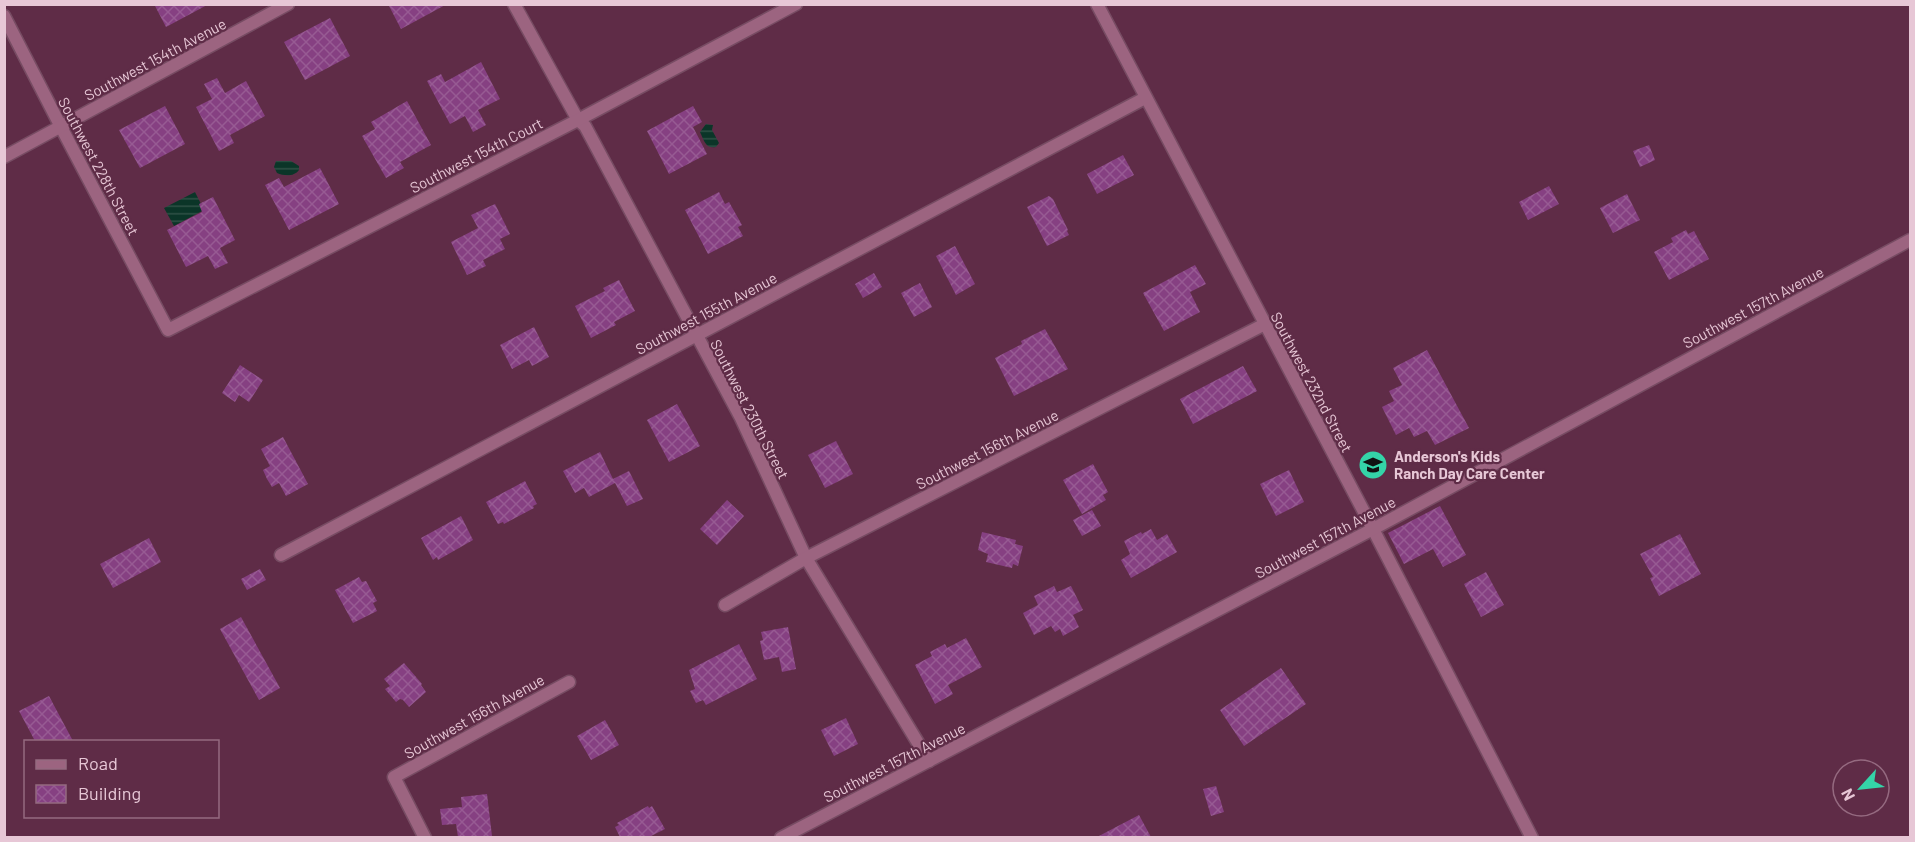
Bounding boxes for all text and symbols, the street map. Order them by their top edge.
street label: Southwest 154th Avenue [81,14,229,104]
street label: Southwest 228th Street [55,94,143,238]
street label: Southwest 154th Court [407,114,545,196]
street label: Southwest 157th Avenue [1680,262,1826,352]
street label: Southwest 155th Avenue [632,268,780,358]
street label: Southwest 232nd Street [1267,309,1357,455]
street label: Southwest 230th Street [707,336,793,482]
street label: Southwest 156th Avenue [913,405,1061,493]
place label: Anderson's Kids Ranch Day Care Center [1394,447,1545,482]
school or university icon: Anderson's Kids Ranch Day Care Center [1357,449,1389,481]
street label: Southwest 157th Avenue [1252,492,1398,582]
street label: Southwest 156th Avenue [401,670,547,762]
street label: Southwest 157th Avenue [820,718,968,806]
legend [24,740,219,818]
text: Road [78,752,118,774]
north arrow [1831,758,1891,818]
text: Building [78,782,141,804]
text: N [1836,786,1858,804]

